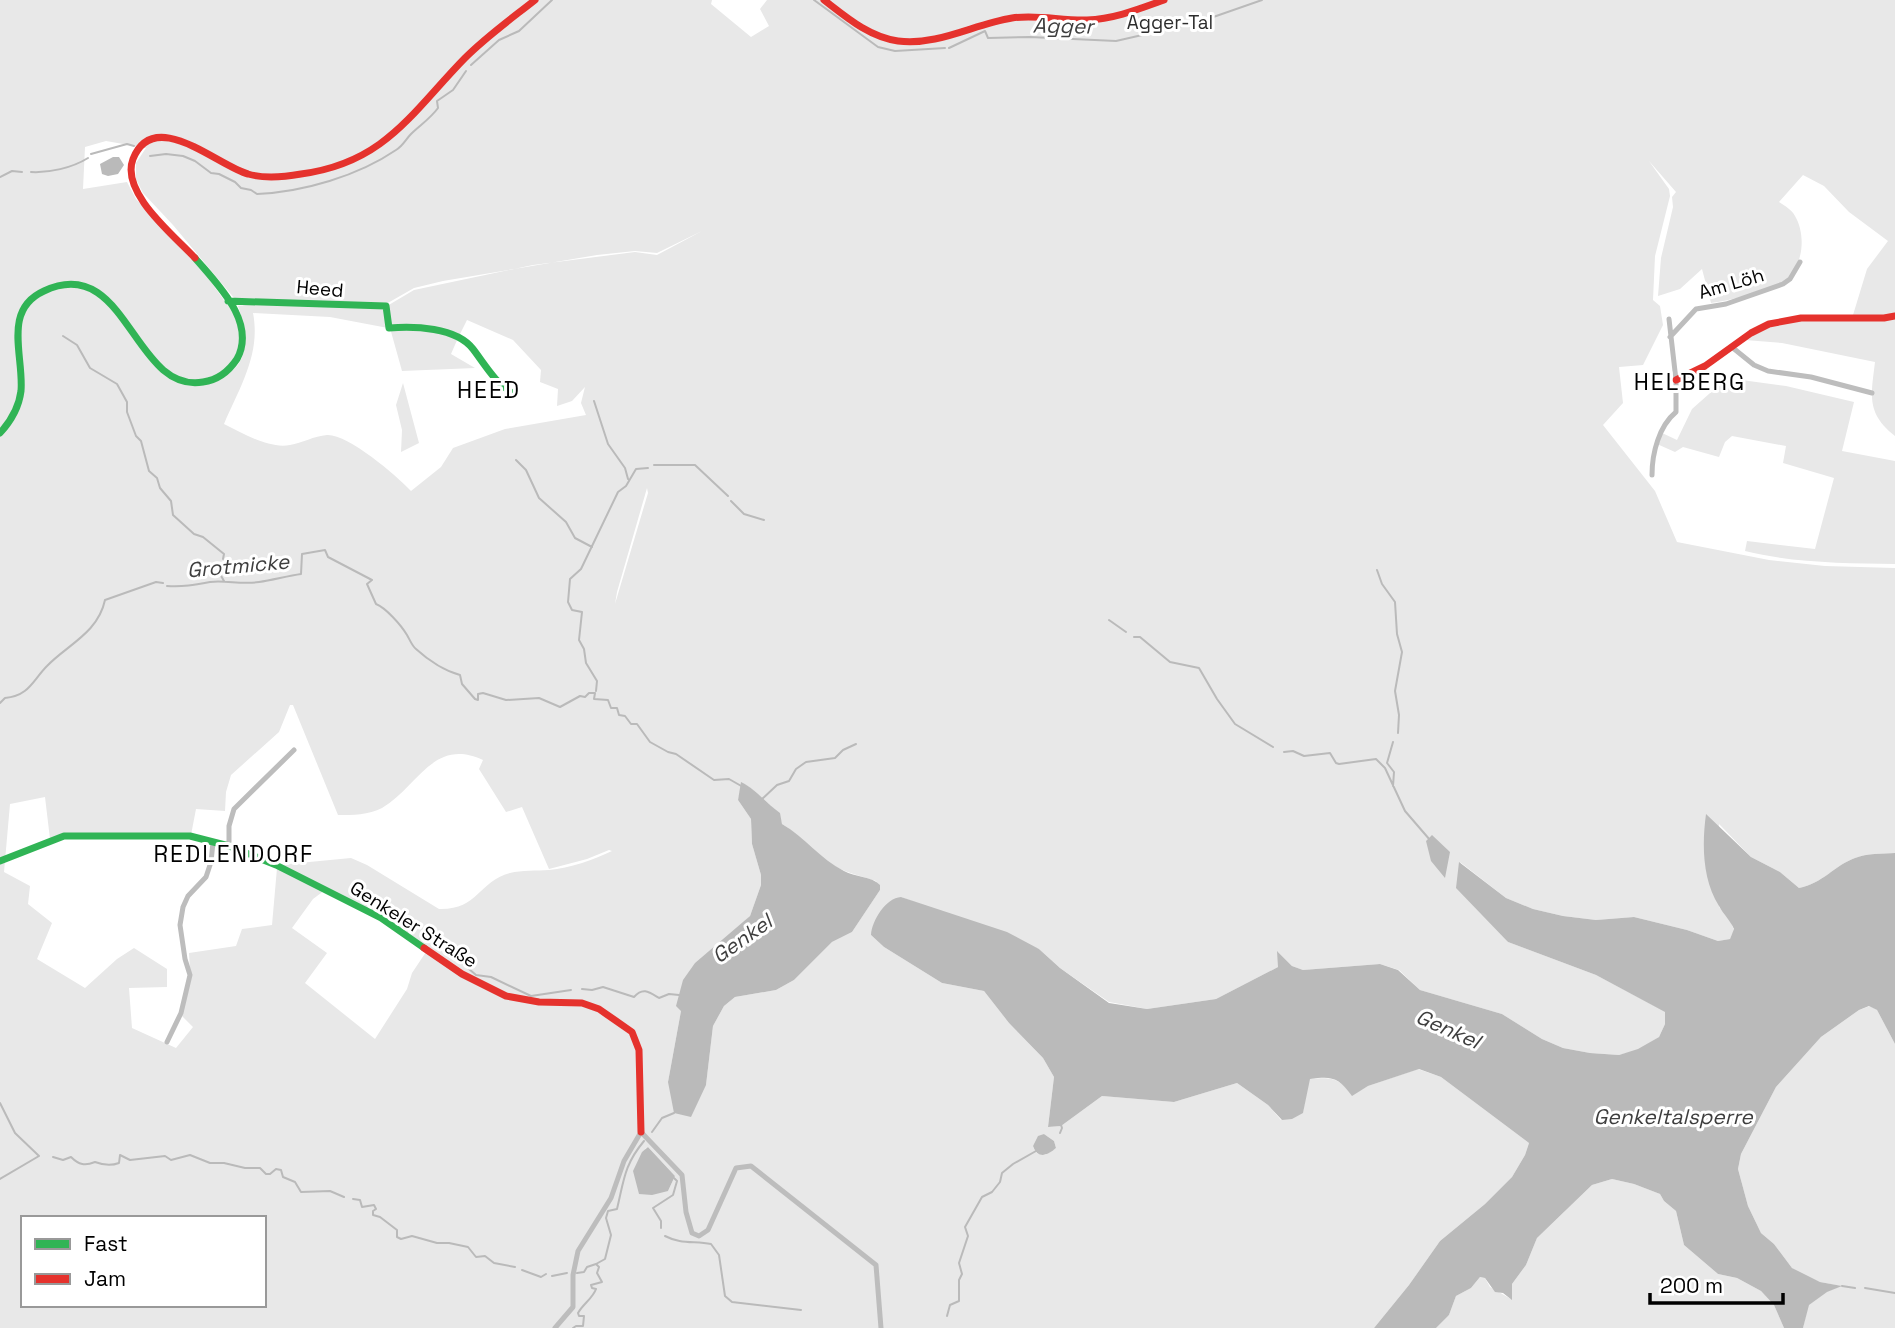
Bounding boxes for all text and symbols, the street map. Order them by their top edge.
park label: Agger-Tal [1127,10,1213,35]
water label: Agger [1033,11,1096,40]
street label: Am Löh [1696,262,1767,305]
street label: Heed [295,274,345,303]
district label: HELBERG [1634,367,1746,397]
district label: HEED [457,375,521,405]
water label: Grotmicke [186,547,292,583]
district label: REDLENDORF [153,839,315,869]
street label: Genkeler Straße [345,875,482,974]
water label: Genkel [706,907,779,969]
water label: Genkel [1412,1002,1487,1056]
water label: Genkeltalsperre [1593,1103,1754,1130]
legend [21,1216,266,1307]
text: Fast [84,1230,128,1257]
scale bar [1650,1262,1783,1306]
text: Jam [84,1265,126,1292]
text: 200 m [1660,1272,1723,1299]

